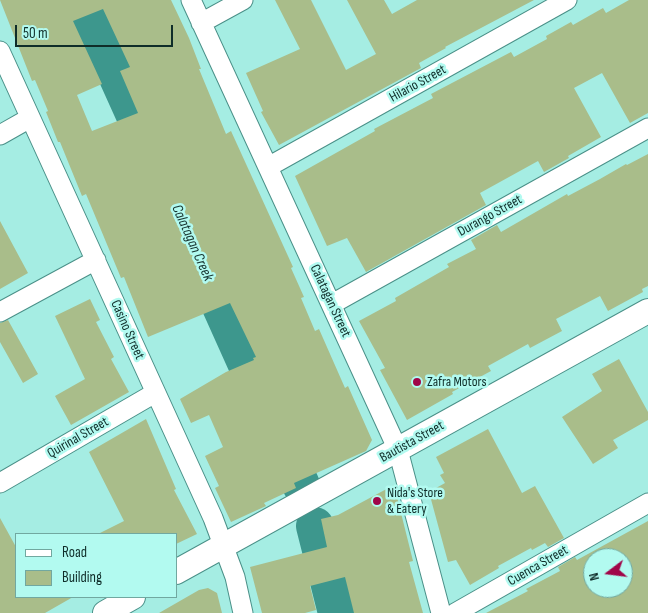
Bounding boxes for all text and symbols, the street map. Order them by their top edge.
scale bar [18,15,175,47]
text: 50 m [23,24,48,43]
street label: Hilario Street [387,62,449,106]
street label: Durango Street [455,191,525,241]
water label: Calatagan Creek [167,202,217,284]
street label: Calatagan Street [306,262,354,340]
street label: Casino Street [106,298,148,362]
place label: Zafra Motors [427,374,486,390]
marker: Zafra Motors [411,376,423,388]
street label: Quirinal Street [44,414,112,462]
street label: Bautista Street [377,417,447,467]
place label: Nida's Store & Eatery [387,485,443,518]
marker: Nida's Store & Eatery [371,495,383,507]
legend [15,533,178,598]
street label: Cuenca Street [505,542,571,590]
text: Road [62,543,87,562]
north arrow [583,548,633,598]
text: Building [62,568,102,587]
text: N [585,571,603,583]

